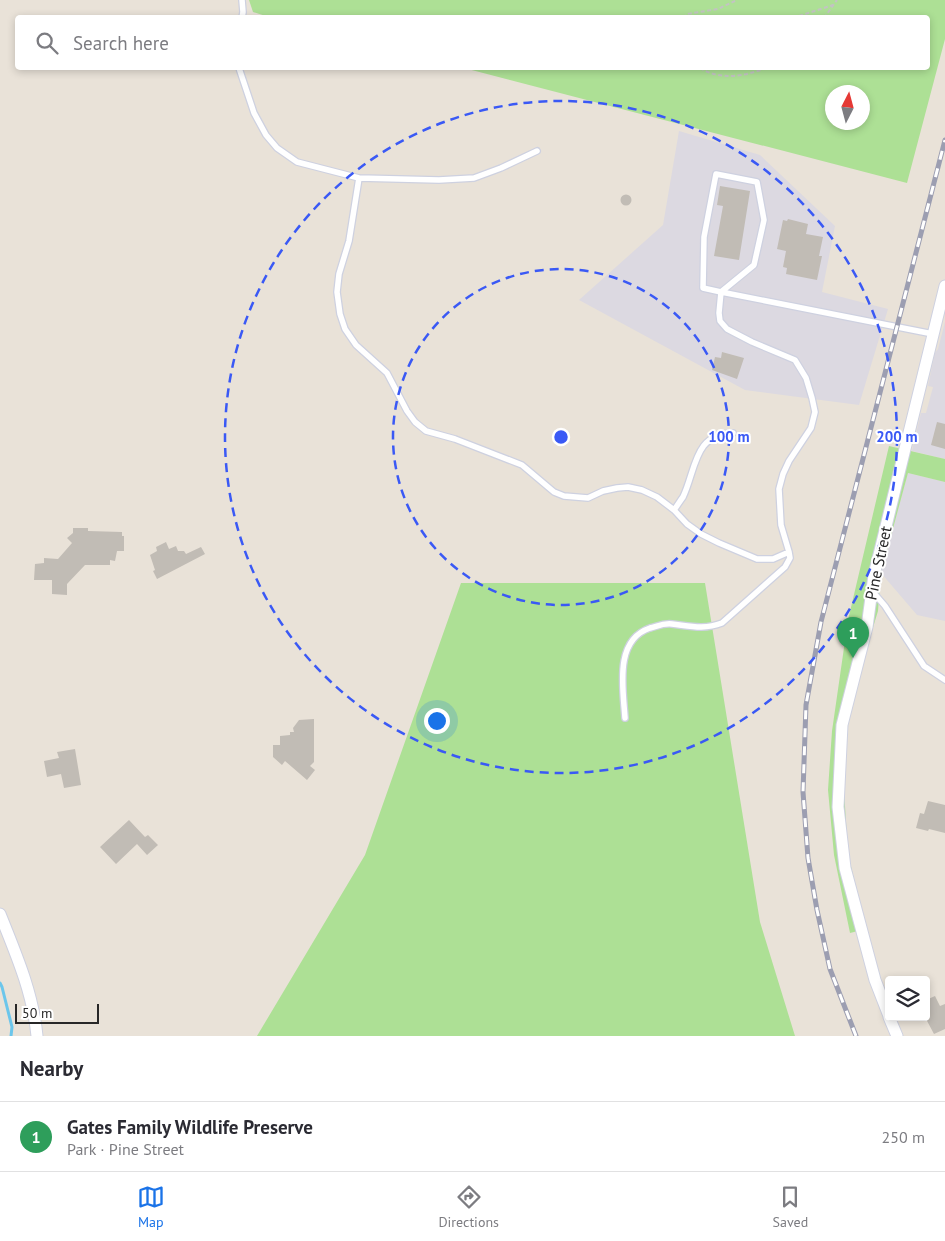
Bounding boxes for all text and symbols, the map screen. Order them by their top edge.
search box [15,15,930,70]
icon: search [33,29,61,57]
text: Search here [73,31,169,55]
north arrow [825,85,870,130]
text: 100 m [708,427,750,446]
text: 200 m [876,427,918,446]
centre of rings [552,428,570,446]
street label: Pine Street [860,524,896,602]
pin: 1 [837,617,869,658]
your location [424,708,450,734]
map controls [885,976,930,1021]
button: layers [885,976,930,1021]
scale bar [15,1001,99,1024]
text: 50 m [22,1004,52,1022]
text: Nearby [20,1055,83,1082]
text: Gates Family Wildlife Preserve [67,1115,313,1139]
text: 1 [31,1127,41,1147]
text: 250 m [882,1127,925,1147]
text: Park · Pine Street [67,1139,184,1159]
tab: Map [137,1183,165,1231]
tab: Directions [438,1183,499,1231]
tab: Saved [773,1183,808,1231]

